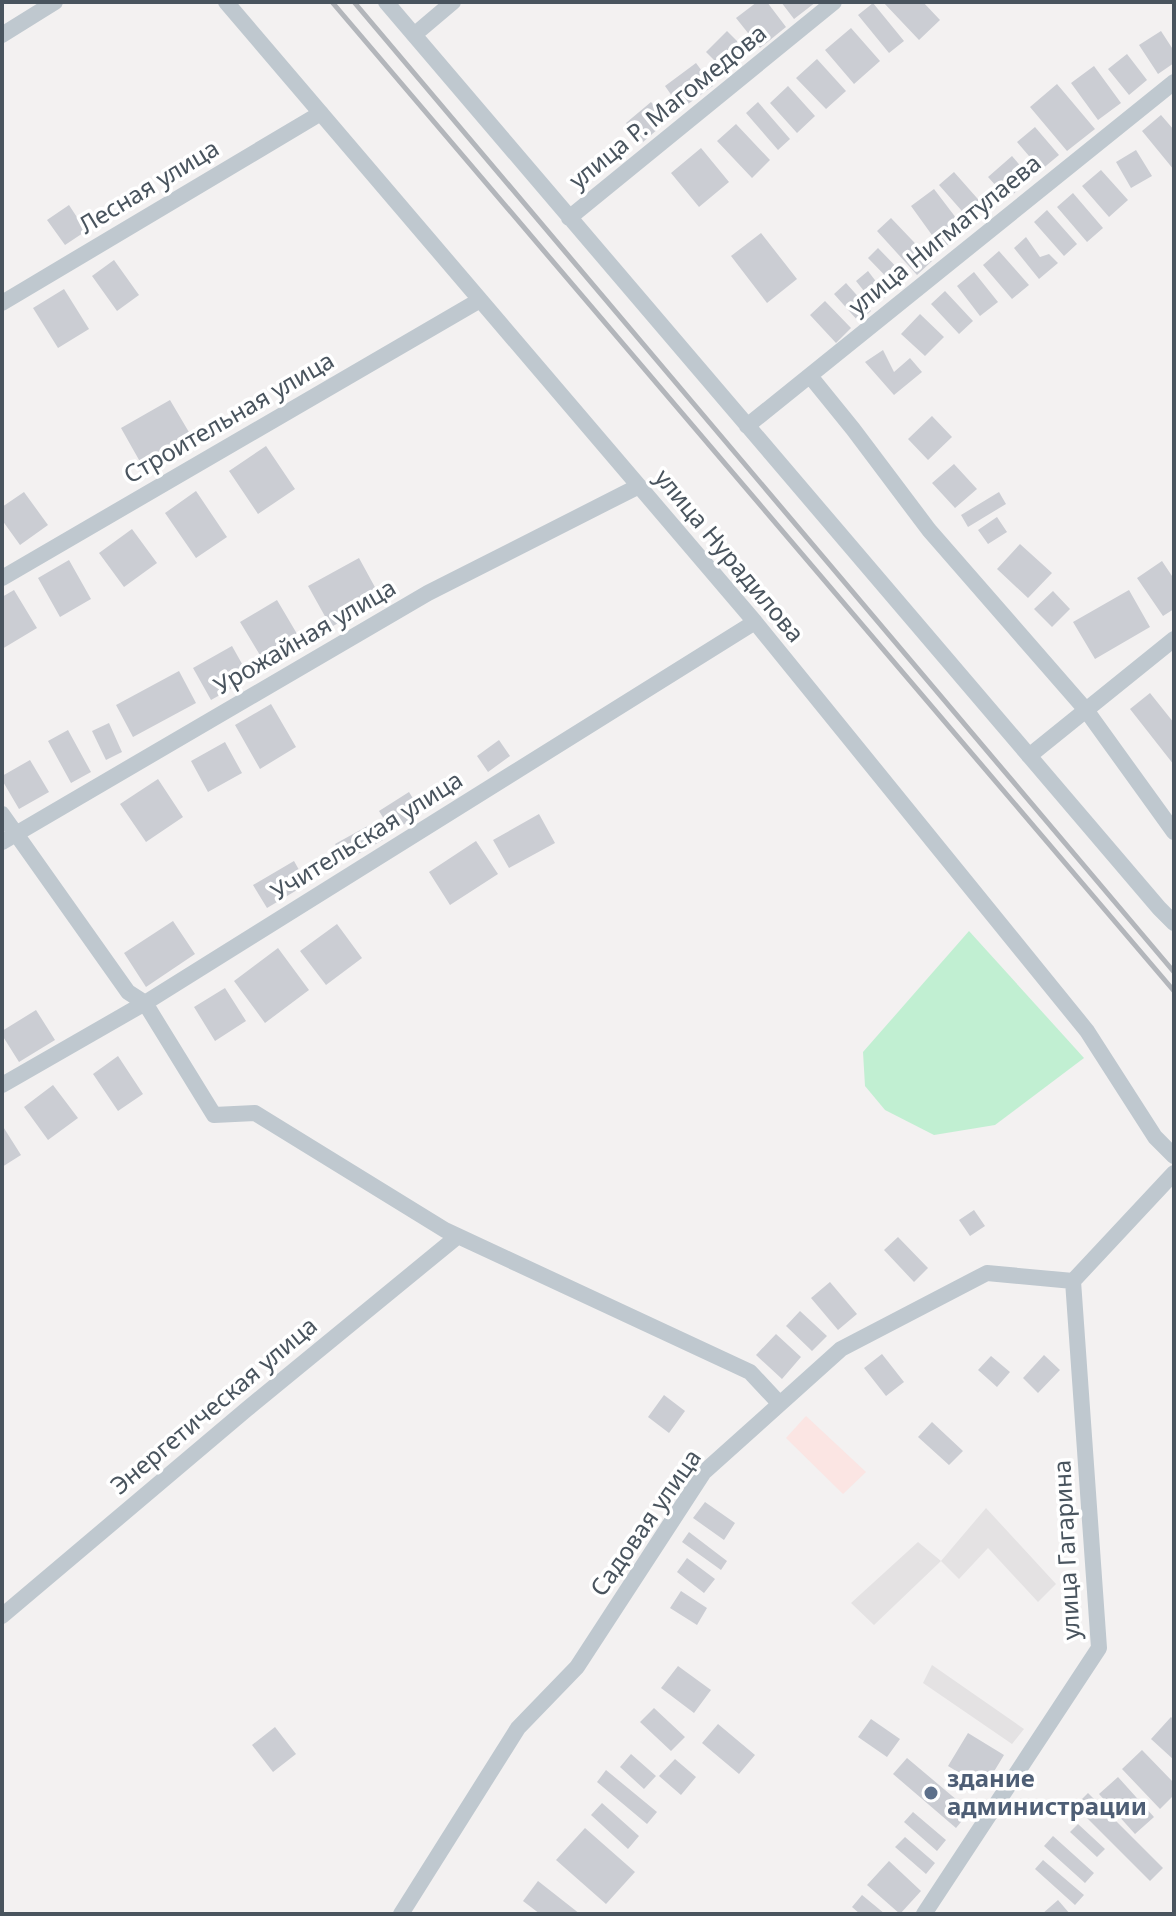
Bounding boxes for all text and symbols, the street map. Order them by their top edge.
street label: улица Р. Магомедова [561,16,773,196]
street label: Лесная улица [72,131,224,241]
street label: улица Нигматулаева [841,146,1047,322]
street label: Строительная улица [117,343,339,490]
street label: улица Нурадилова [648,461,813,649]
street label: Урожайная улица [207,570,401,701]
street label: Учительская улица [264,762,468,907]
street label: Энергетическая улица [103,1309,323,1501]
street label: Садовая улица [582,1442,708,1602]
street label: улица Гагарина [1044,1459,1087,1641]
place label: здание администрации [947,1761,1147,1822]
marker: здание администрации [922,1784,940,1802]

